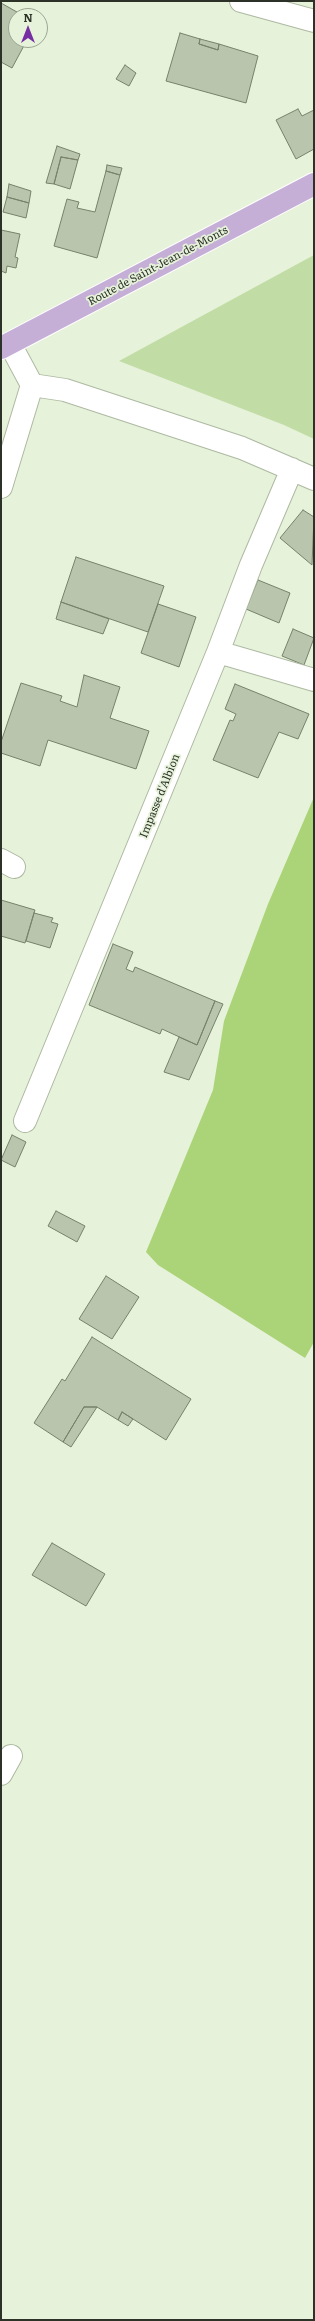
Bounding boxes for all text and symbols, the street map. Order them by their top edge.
north arrow [8,8,48,48]
text: N [23,9,33,25]
street label: Route de Saint-Jean-de-Monts [86,223,230,309]
street label: Impasse d'Albion [137,752,183,840]

